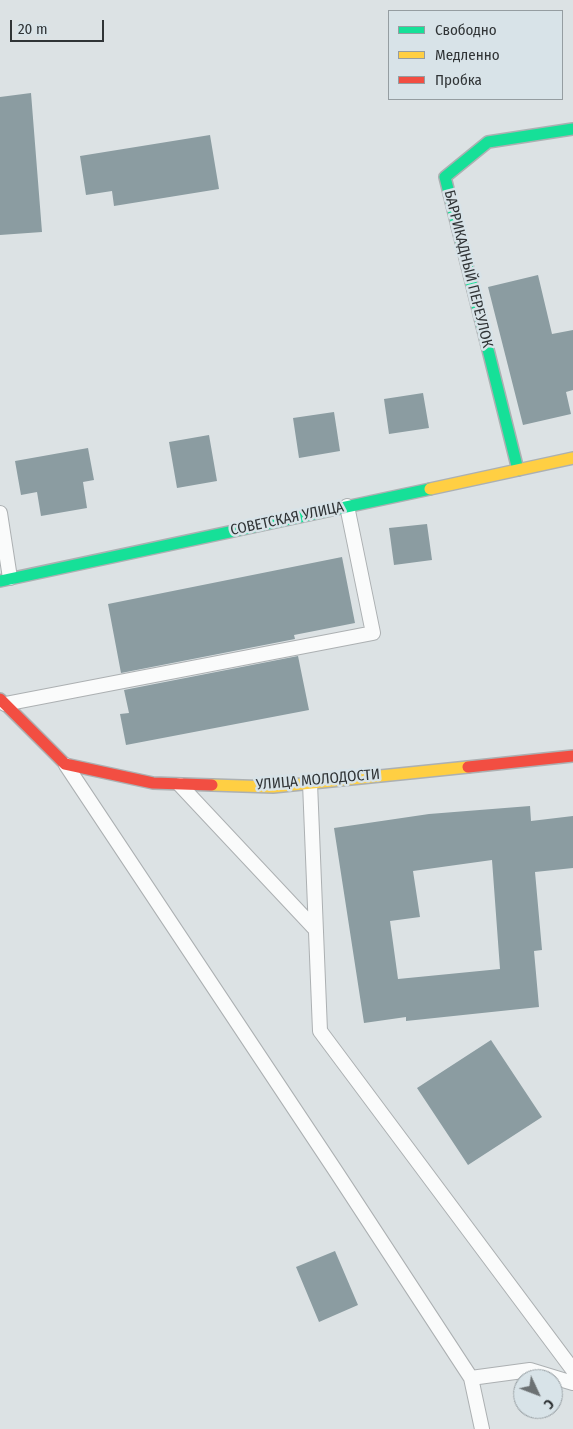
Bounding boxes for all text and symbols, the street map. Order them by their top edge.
scale bar [12,10,106,42]
legend [388,10,563,100]
text: 20 m [18,20,48,38]
text: Свободно [435,21,497,39]
text: Медленно [435,46,500,64]
text: Пробка [435,71,482,89]
street label: БАРРИКАДНЫЙ ПЕРЕУЛОК [440,188,496,350]
street label: СОВЕТСКАЯ УЛИЦА [229,498,345,540]
street label: УЛИЦА МОЛОДОСТИ [255,766,381,794]
north arrow [513,1369,563,1419]
text: С [540,1395,557,1412]

